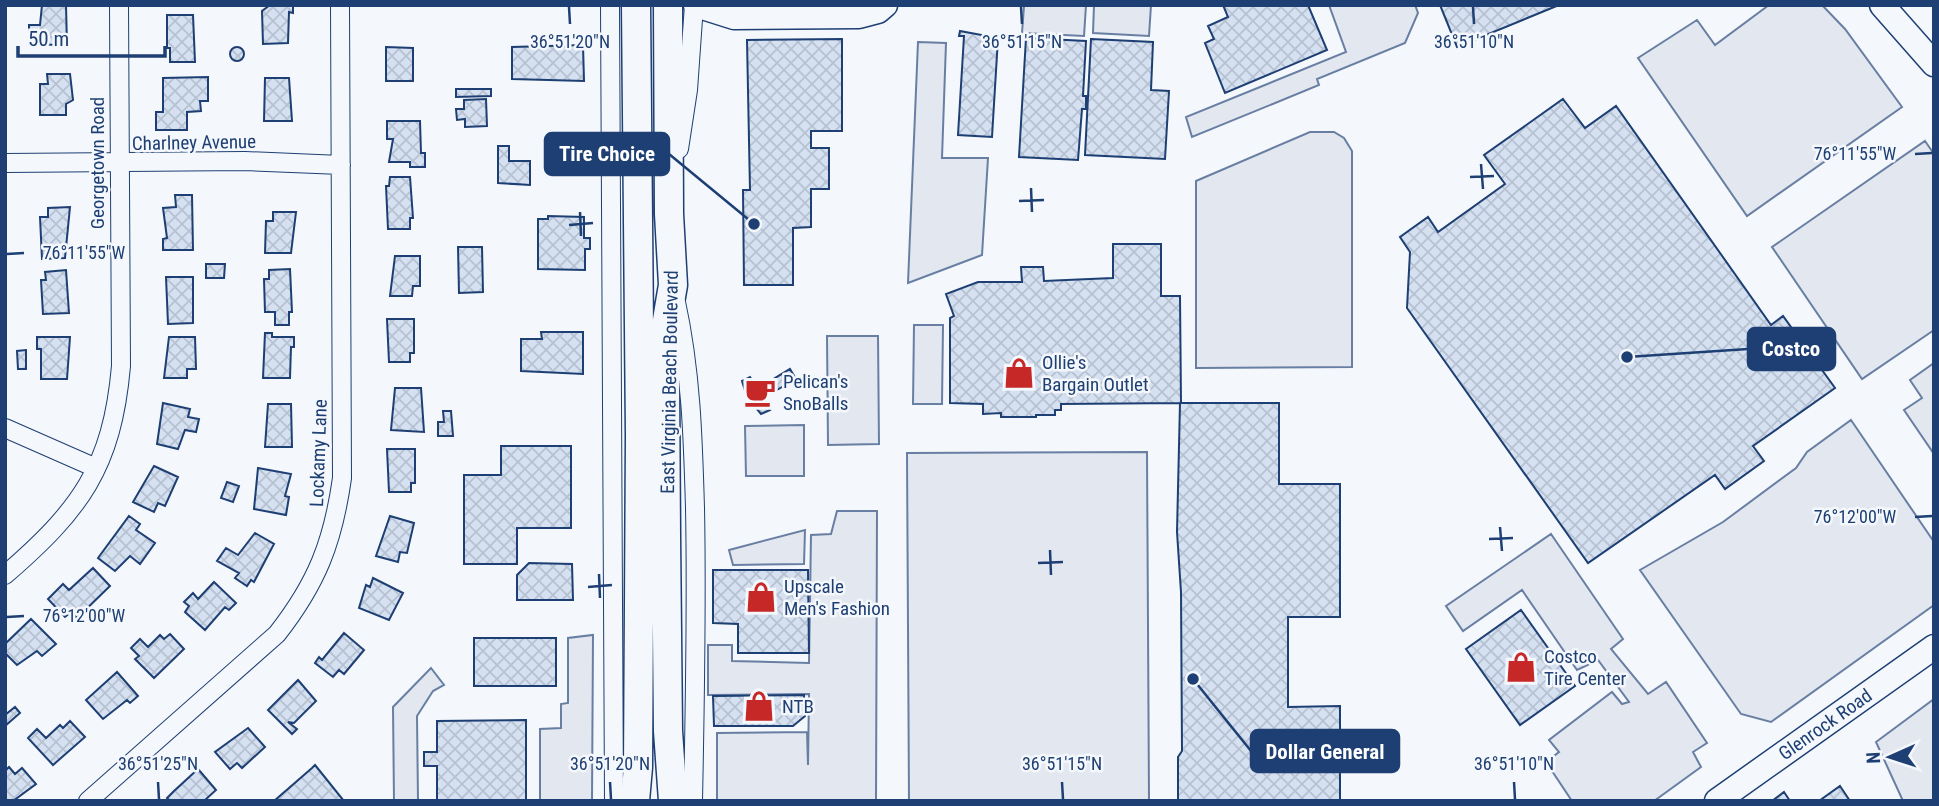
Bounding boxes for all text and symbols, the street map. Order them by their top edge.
scale bar [18,14,164,58]
text: 50 m [28,27,69,51]
text: 36°51'20"N [530,31,610,52]
text: 36°51'15"N [982,31,1062,52]
text: 36°51'10"N [1434,31,1514,52]
street label: Georgetown Road [86,97,109,229]
street label: Charlney Avenue [132,130,256,155]
callout: Tire Choice [545,133,669,175]
text: Tire Choice [559,142,655,166]
text: 76°11'55"W [1814,143,1897,164]
text: 76°11'55"W [43,242,126,263]
street label: East Virginia Beach Boulevard [656,270,683,494]
callout: Costco [1748,328,1835,370]
text: Costco [1762,337,1820,361]
place label: Ollie's Bargain Outlet [1042,351,1149,396]
shop icon: Ollie's Bargain Outlet [1002,356,1036,390]
place label: Pelican's SnoBalls [783,370,848,415]
cafe icon: Pelican's SnoBalls [743,375,777,409]
street label: Lockamy Lane [305,399,332,507]
text: 76°12'00"W [1814,506,1897,527]
place label: Upscale Men's Fashion [784,575,890,620]
shop icon: Upscale Men's Fashion [744,580,778,614]
text: 76°12'00"W [43,605,126,626]
place label: Costco Tire Center [1544,645,1627,690]
shop icon: Costco Tire Center [1504,650,1538,684]
street label: Glenrock Road [1774,684,1876,765]
shop icon: NTB [742,689,776,723]
place label: NTB [782,695,814,718]
north arrow [1855,722,1925,792]
callout: Dollar General [1251,730,1399,772]
text: Dollar General [1265,740,1385,764]
text: N [1862,751,1885,764]
text: 36°51'25"N [118,753,198,774]
text: 36°51'20"N [570,753,650,774]
text: 36°51'15"N [1022,753,1102,774]
text: 36°51'10"N [1474,753,1554,774]

